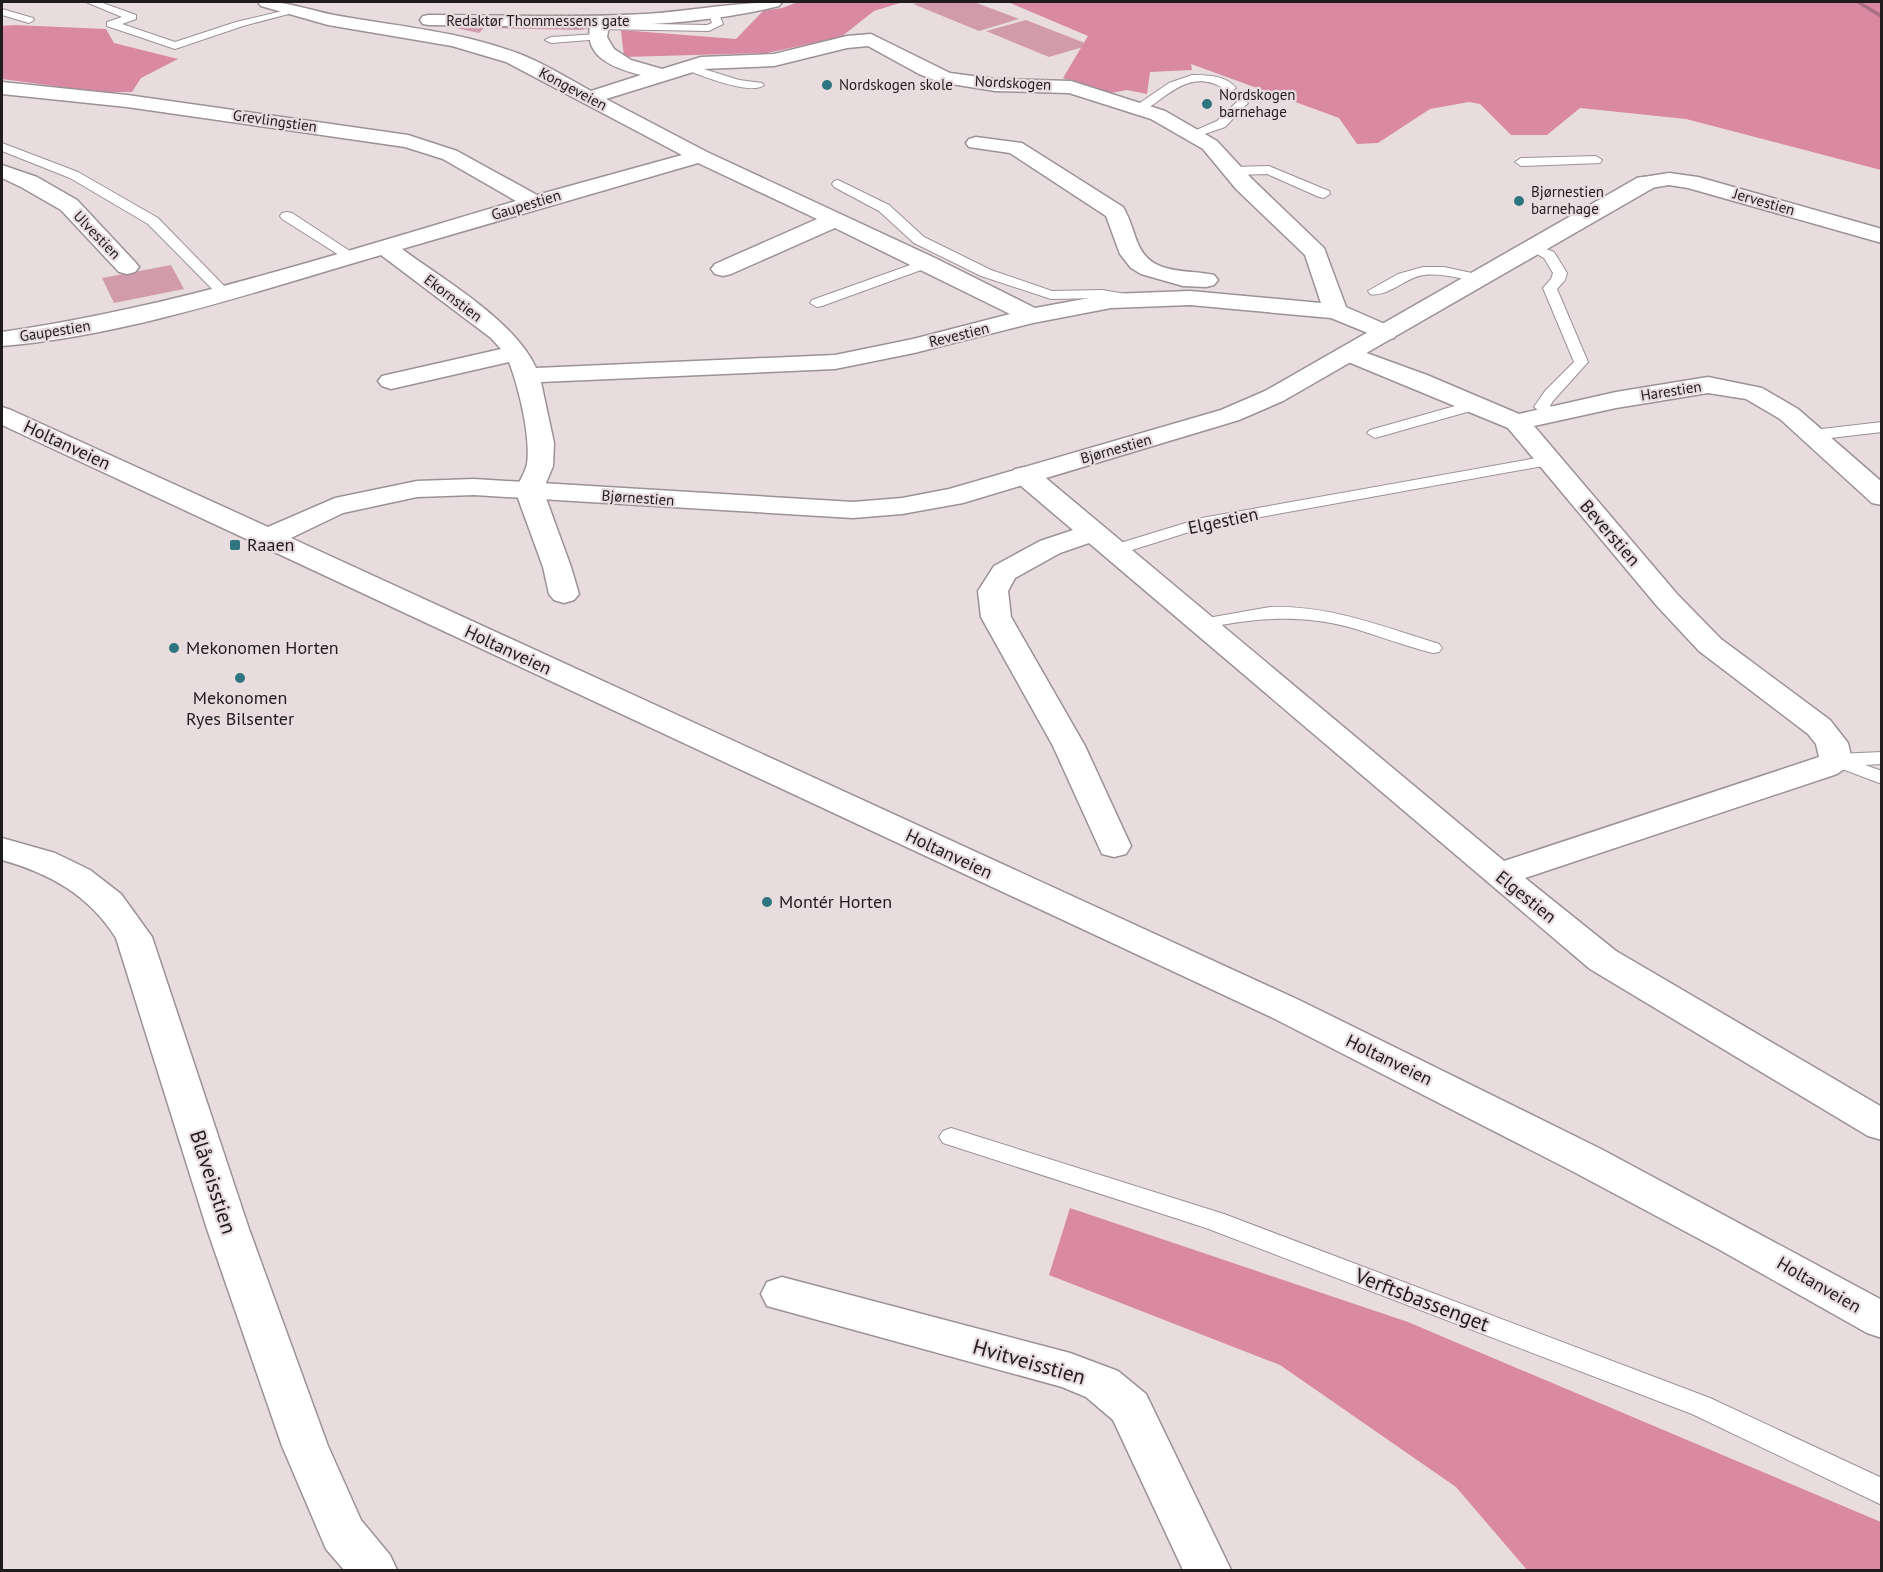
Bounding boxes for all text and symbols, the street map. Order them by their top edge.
street label: Redaktør Thommessens gate [446,11,630,30]
street label: Kongeveien [536,63,611,114]
street label: Nordskogen [974,71,1052,94]
place label: Nordskogen skole [839,75,953,94]
marker: Nordskogen skole [820,78,834,92]
place label: Nordskogen barnehage [1219,85,1296,121]
marker: Nordskogen barnehage [1200,97,1214,111]
street label: Grevlingstien [232,105,318,136]
place label: Bjørnestien barnehage [1531,182,1604,218]
street label: Jervestien [1730,183,1797,219]
street label: Gaupestien [489,185,563,224]
marker: Bjørnestien barnehage [1512,194,1526,208]
street label: Ulvestien [70,206,125,263]
street label: Ekornstien [421,270,486,326]
street label: Gaupestien [18,316,92,345]
street label: Revestien [927,318,991,351]
street label: Harestien [1639,376,1703,405]
street label: Holtanveien [20,414,114,475]
street label: Bjørnestien [1078,429,1154,468]
street label: Bjørnestien [601,485,675,510]
street label: Beverstien [1575,495,1645,571]
street label: Elgestien [1186,502,1260,539]
place label: Raaen [247,533,294,556]
marker: Raaen [228,538,242,552]
street label: Holtanveien [461,619,555,680]
place label: Mekonomen Horten [186,636,339,659]
marker: Mekonomen Horten [167,641,181,655]
marker: Mekonomen Ryes Bilsenter [233,671,247,685]
place label: Mekonomen Ryes Bilsenter [186,686,294,730]
street label: Holtanveien [902,823,996,884]
street label: Elgestien [1491,865,1561,928]
place label: Montér Horten [779,890,892,913]
marker: Montér Horten [760,895,774,909]
street label: Holtanveien [1342,1029,1436,1090]
street label: Blåveisstien [184,1127,243,1237]
street label: Holtanveien [1773,1251,1865,1318]
street label: Verftsbassenget [1350,1261,1493,1337]
street label: Hvitveisstien [970,1333,1088,1390]

